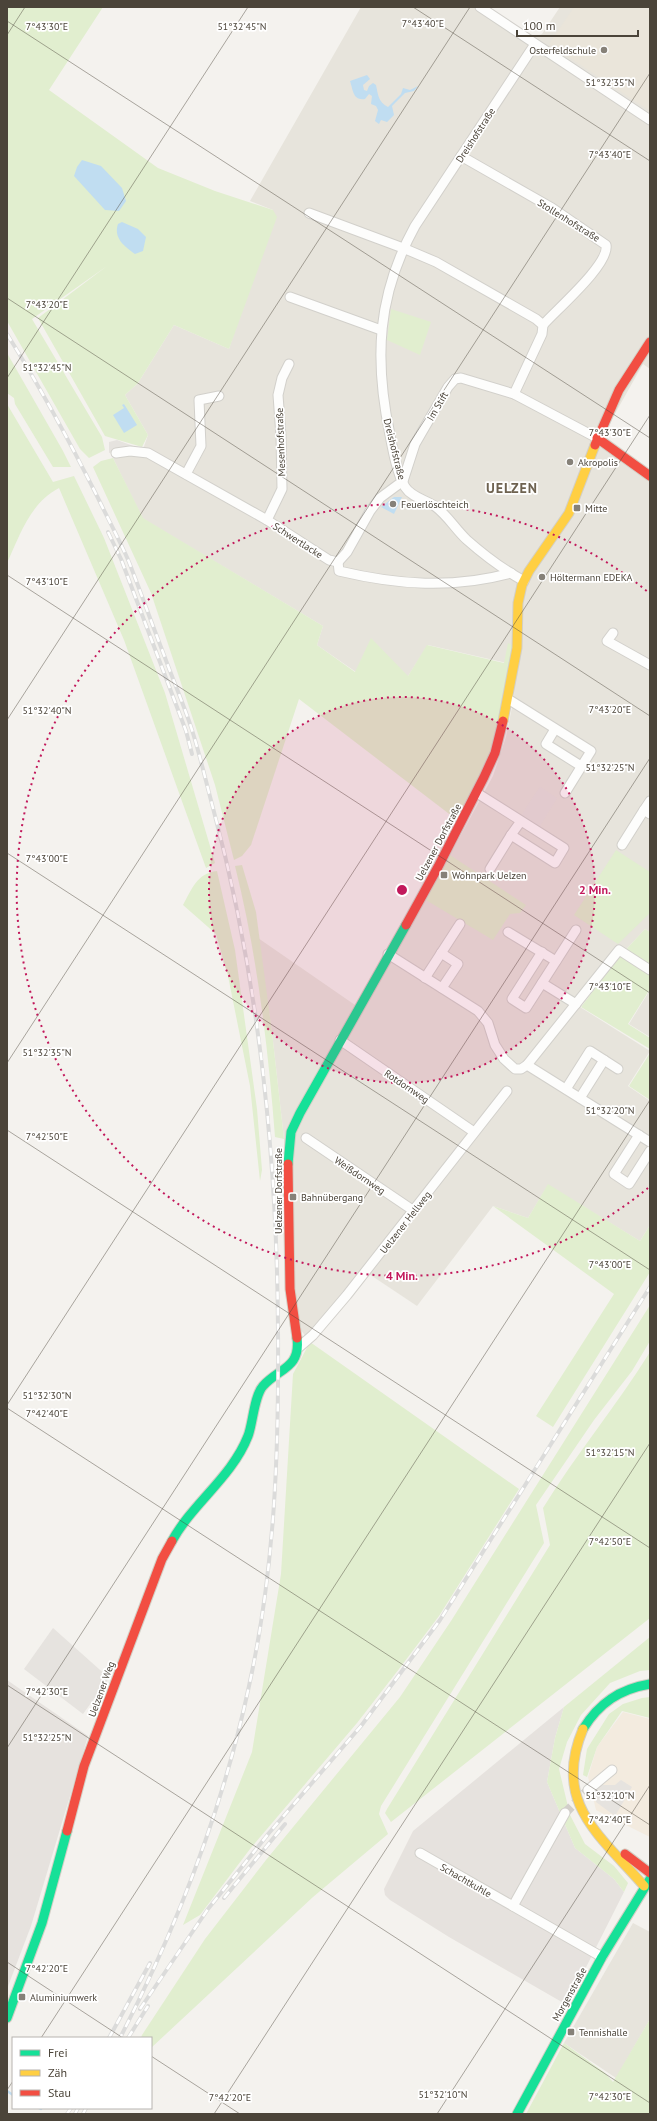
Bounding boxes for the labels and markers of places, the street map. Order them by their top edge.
place label: Osterfeldschule [529,44,596,57]
marker: Osterfeldschule [599,45,609,55]
place label: Akropolis [578,456,618,469]
marker: Akropolis [565,457,575,467]
place label: Feuerlöschteich [401,498,469,511]
marker: Feuerlöschteich [388,499,398,509]
place label: Mitte [585,502,607,515]
marker: Mitte [572,503,582,513]
place label: Höltermann EDEKA [550,571,633,584]
marker: Höltermann EDEKA [537,572,547,582]
place label: Wohnpark Uelzen [452,869,526,882]
marker: Wohnpark Uelzen [439,870,449,880]
centre of rings [395,883,409,897]
place label: Bahnübergang [301,1191,363,1204]
marker: Bahnübergang [288,1192,298,1202]
place label: Aluminiumwerk [30,1991,97,2004]
marker: Aluminiumwerk [17,1992,27,2002]
place label: Tennishalle [579,2026,628,2039]
marker: Tennishalle [566,2027,576,2037]

